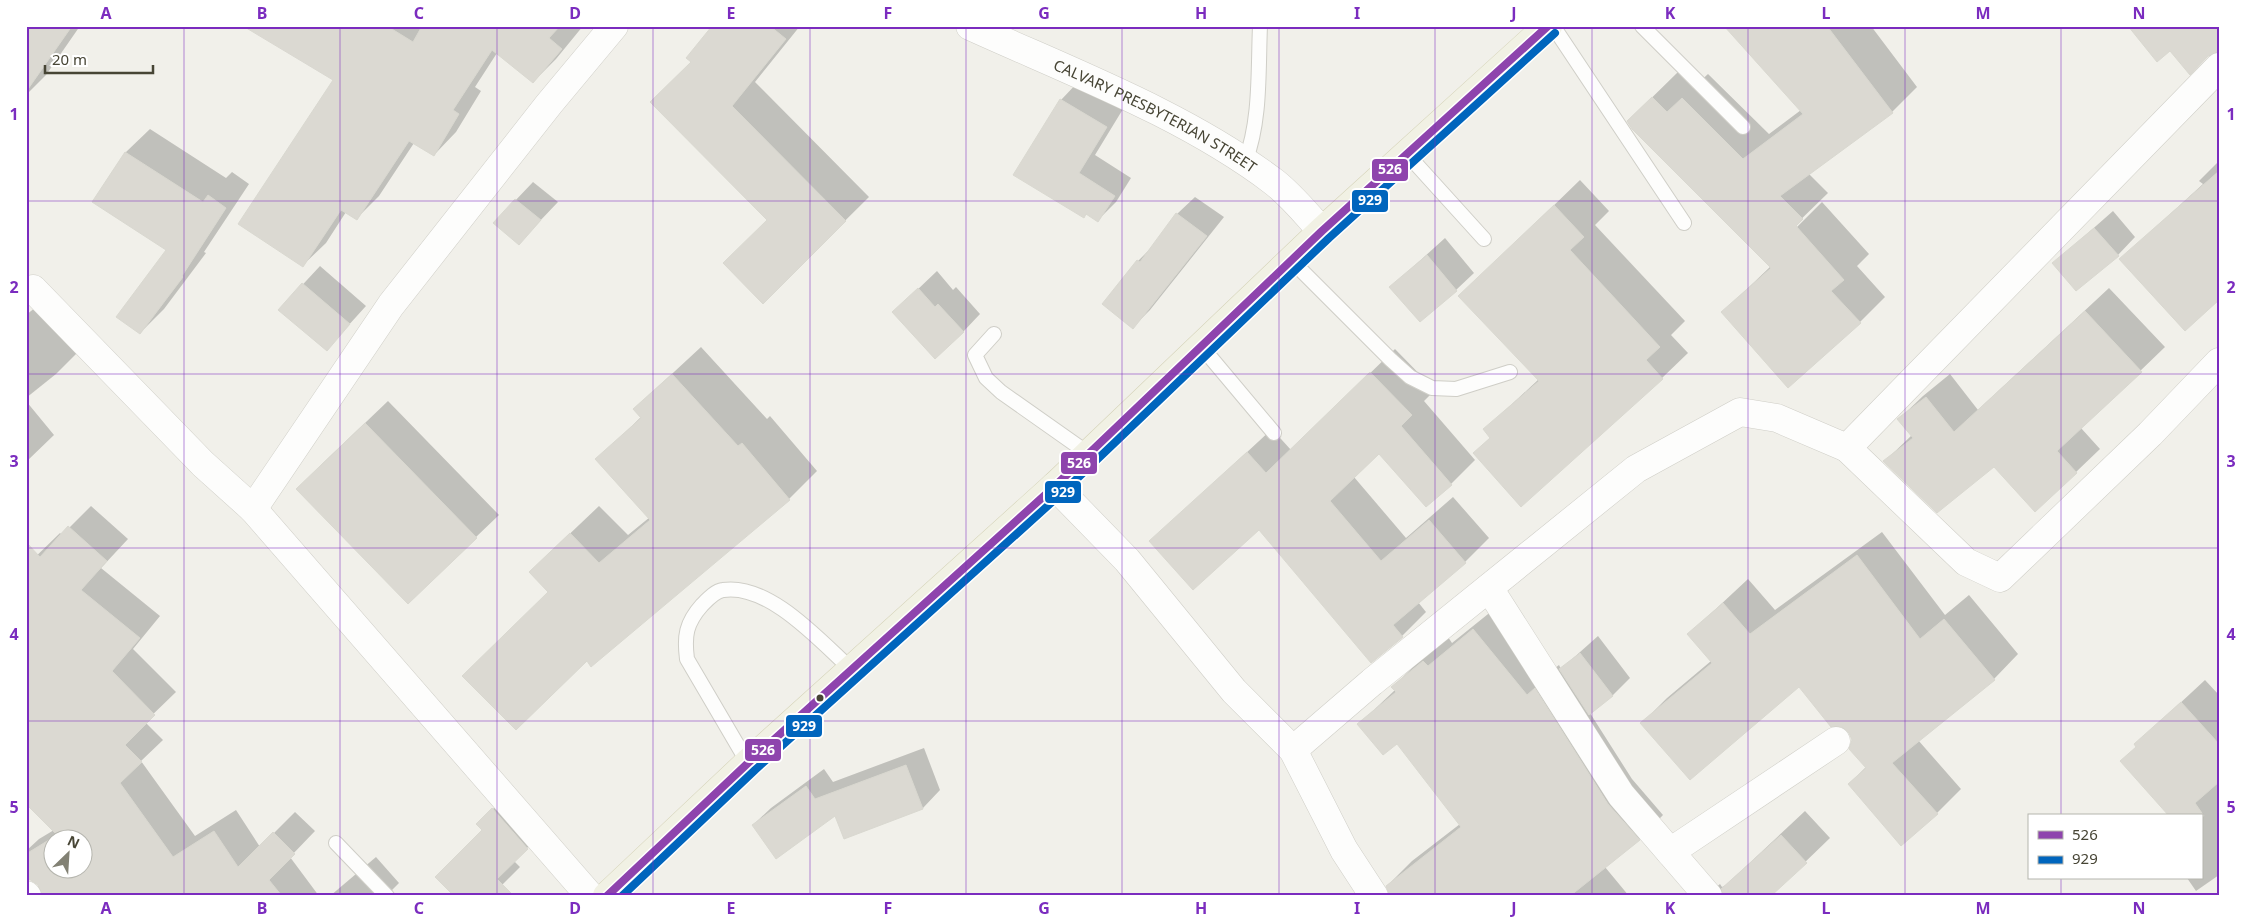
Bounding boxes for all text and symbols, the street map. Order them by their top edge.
text: A [100,2,112,24]
text: B [257,2,267,24]
text: C [414,2,424,24]
text: D [569,2,581,24]
text: E [727,2,736,24]
text: F [884,2,892,24]
text: G [1038,2,1050,24]
text: H [1195,2,1207,24]
text: I [1354,2,1360,24]
text: J [1509,2,1517,24]
text: K [1665,2,1676,24]
text: L [1822,2,1831,24]
text: M [1975,2,1991,24]
text: N [2132,2,2146,24]
scale bar [45,42,152,74]
text: 20 m [52,49,87,69]
street label: CALVARY PRESBYTERIAN STREET [1051,54,1262,177]
text: 1 [9,103,19,125]
text: 1 [2226,103,2236,125]
line badge: 526 [1371,158,1409,182]
text: 526 [1378,159,1402,178]
line badge: 929 [1351,189,1389,213]
text: 929 [1358,190,1382,209]
text: 2 [9,276,19,298]
text: 2 [2226,276,2236,298]
text: 3 [9,450,19,472]
text: 3 [2226,450,2236,472]
line badge: 526 [1060,451,1098,475]
text: 526 [1067,453,1091,472]
line badge: 929 [1044,480,1082,504]
text: 929 [1051,482,1075,501]
text: 4 [9,623,19,645]
text: 4 [2226,623,2236,645]
unlabelled marker [815,693,825,703]
line badge: 929 [785,714,823,738]
text: 929 [792,716,816,735]
line badge: 526 [744,738,782,762]
text: 526 [751,740,775,759]
text: 5 [9,796,19,818]
text: 5 [2226,796,2236,818]
legend [2028,814,2202,880]
text: 526 [2072,824,2098,844]
north arrow [42,830,92,880]
text: N [65,831,83,853]
text: 929 [2072,848,2098,868]
text: A [100,897,112,919]
text: B [257,897,267,919]
text: C [414,897,424,919]
text: D [569,897,581,919]
text: E [727,897,736,919]
text: F [884,897,892,919]
text: G [1038,897,1050,919]
text: H [1195,897,1207,919]
text: I [1354,897,1360,919]
text: J [1509,897,1517,919]
text: K [1665,897,1676,919]
text: L [1822,897,1831,919]
text: M [1975,897,1991,919]
text: N [2132,897,2146,919]

